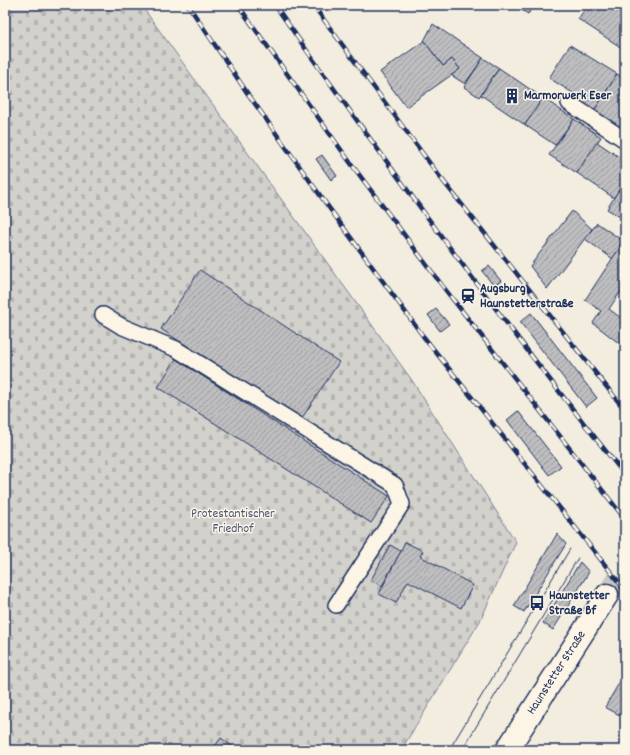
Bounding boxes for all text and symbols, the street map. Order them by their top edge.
building icon: Marmorwerk Eser [503,87,521,105]
place label: Marmorwerk Eser [524,87,612,106]
place label: Augsburg Haunstetterstraße [480,280,574,314]
station icon: Augsburg Haunstetterstraße [459,287,477,305]
park label: Protestantischer Friedhof [191,505,275,539]
place label: Haunstetter Straße Bf [549,587,611,621]
bus stop icon: Haunstetter Straße Bf [528,594,546,612]
street label: Haunstetter Straße [523,627,591,719]

